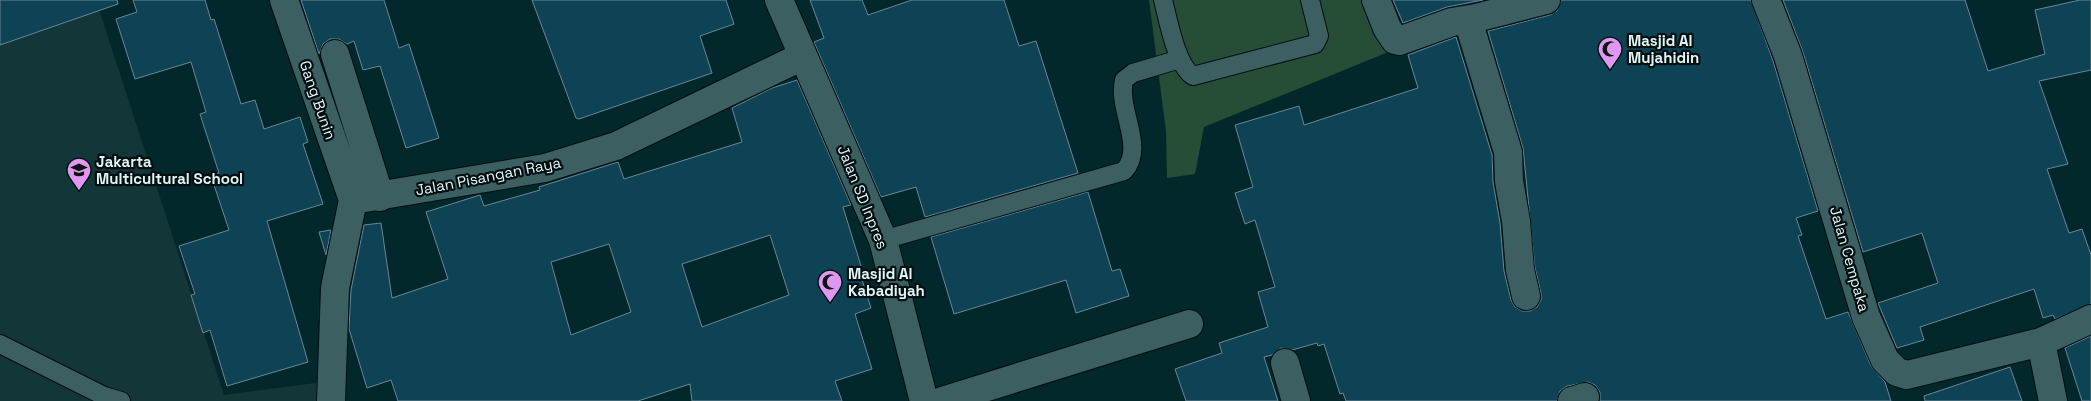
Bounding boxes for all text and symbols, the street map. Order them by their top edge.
place label: Masjid Al Mujahidin [1628,31,1699,67]
mosque icon: Masjid Al Mujahidin [1597,36,1623,70]
street label: Gang Bunin [296,58,340,142]
street label: Jalan SD Inpres [834,142,892,252]
place label: Jakarta Multicultural School [96,152,243,188]
street label: Jalan Pisangan Raya [414,152,563,199]
school or university icon: Jakarta Multicultural School [66,157,92,191]
street label: Jalan Cempaka [1826,204,1874,314]
place label: Masjid Al Kabadiyah [848,264,925,300]
mosque icon: Masjid Al Kabadiyah [817,269,843,303]

